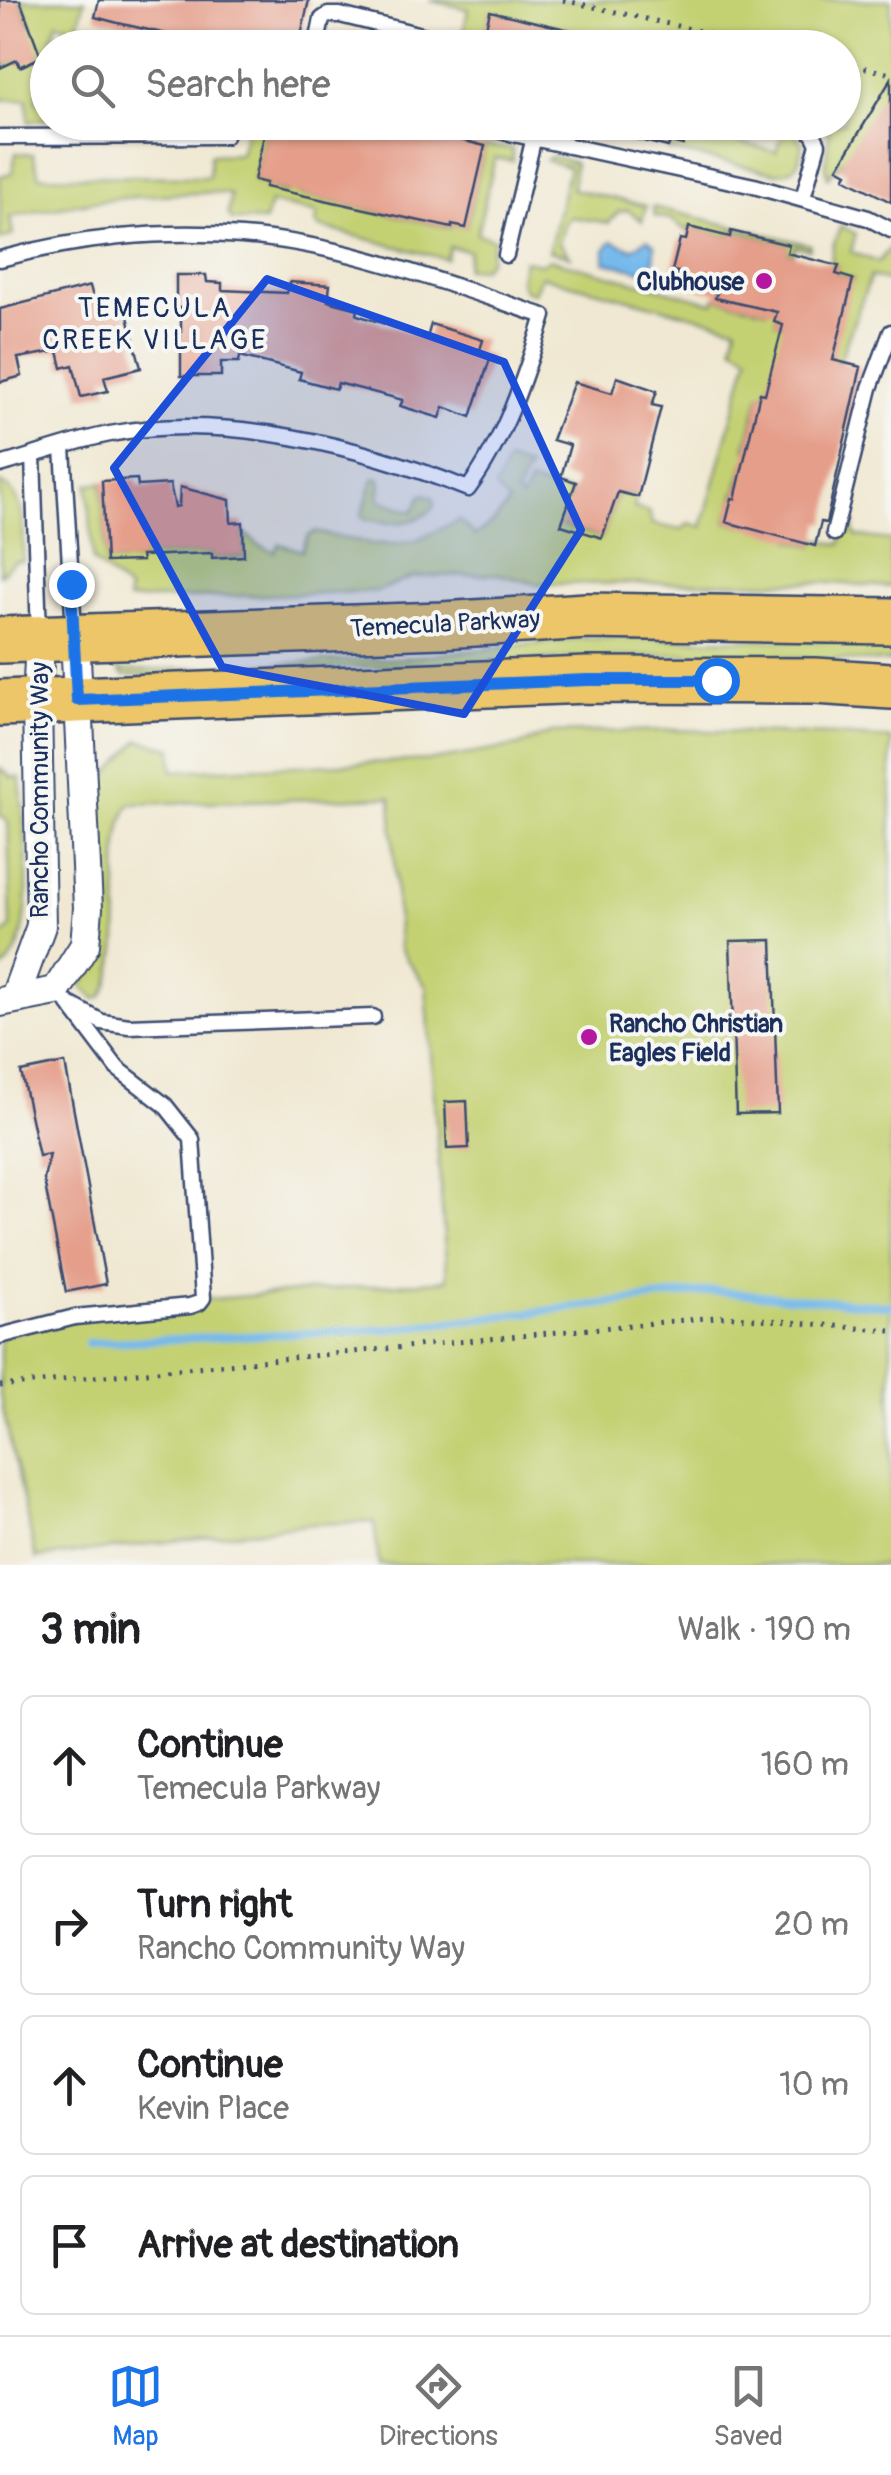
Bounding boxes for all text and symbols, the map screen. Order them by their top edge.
search box [30,30,861,140]
icon: search [65,58,120,113]
text: Search here [145,61,331,109]
place label: Clubhouse [637,267,745,298]
marker: Clubhouse [753,270,775,292]
district label: TEMECULA CREEK VILLAGE [42,291,268,358]
route end [49,562,95,608]
street label: Temecula Parkway [349,604,541,645]
route start [694,658,740,704]
street label: Rancho Community Way [25,662,56,918]
place label: Rancho Christian Eagles Field [609,1009,783,1069]
marker: Rancho Christian Eagles Field [578,1026,600,1048]
text: 3 min [40,1604,141,1656]
text: Walk · 190 m [677,1610,851,1650]
text: Continue [137,1721,283,1769]
icon: ahead [42,1738,97,1793]
text: 160 m [761,1745,849,1785]
text: Temecula Parkway [137,1769,380,1809]
text: Turn right [137,1881,292,1929]
icon: right [42,1898,97,1953]
text: 20 m [774,1905,849,1945]
text: Rancho Community Way [137,1929,465,1969]
text: Continue [137,2041,283,2089]
icon: ahead [42,2058,97,2113]
text: 10 m [779,2065,849,2105]
text: Kevin Place [137,2089,289,2129]
icon: arrive [42,2218,97,2273]
text: Arrive at destination [137,2221,459,2269]
tab: Map [108,2359,163,2454]
tab: Directions [379,2359,498,2454]
tab: Saved [714,2359,783,2454]

